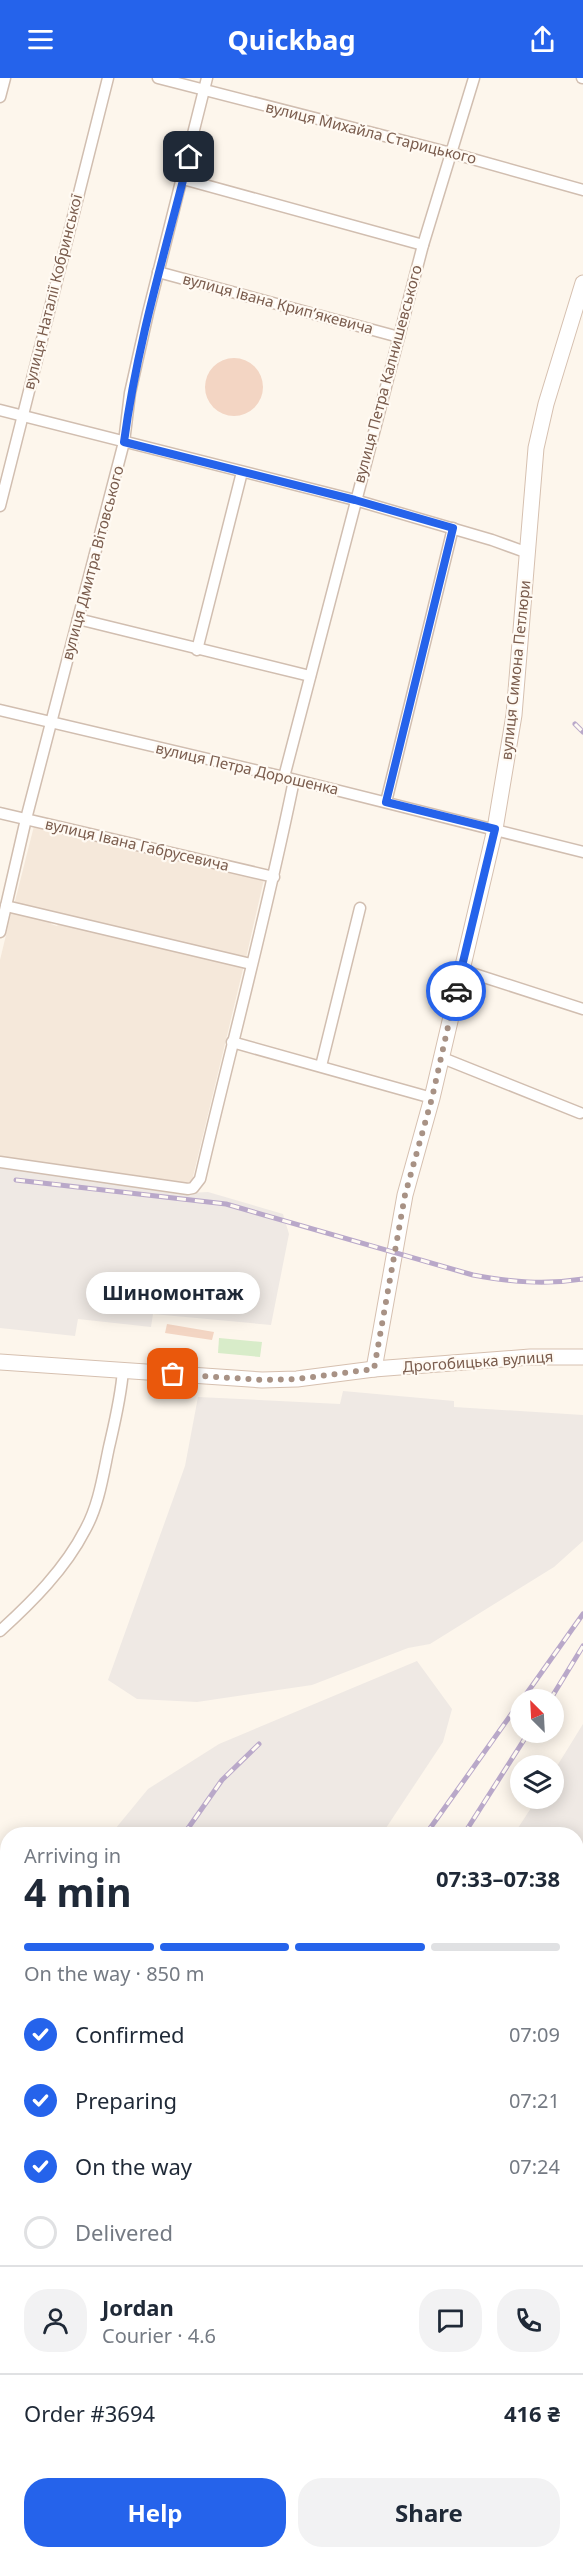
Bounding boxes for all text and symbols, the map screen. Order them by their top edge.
text: Quickbag [228,21,355,58]
icon: menu [24,23,57,56]
icon: share [526,23,559,56]
street label: вулиця Михайла Старицького [264,96,479,168]
pin [163,131,214,182]
icon: home [172,140,205,173]
street label: вулиця Наталії Кобринської [18,192,86,392]
street label: вулиця Петра Калнишевського [348,262,426,485]
street label: вулиця Івана Крипʼякевича [181,268,376,338]
street label: вулиця Дмитра Вітовського [56,463,128,662]
street label: вулиця Симона Петлюри [496,579,534,761]
street label: вулиця Петра Дорошенка [154,737,341,799]
street label: вулиця Івана Габрусевича [43,813,231,875]
courier [426,961,486,1021]
icon: car [440,975,473,1008]
callout: Шиномонтаж [86,1272,260,1314]
text: Шиномонтаж [102,1279,244,1306]
street label: Дрогобицька вулиця [402,1346,554,1376]
pin [147,1348,198,1399]
icon: bag [156,1357,189,1390]
north arrow [510,1689,564,1743]
map controls [510,1689,564,1809]
button: layers [510,1755,564,1809]
text: Arriving in [24,1842,121,1869]
text: 07:33–07:38 [436,1863,560,1893]
text: 4 min [24,1865,131,1918]
text: On the way · 850 m [24,1960,204,1987]
icon: check [24,2018,57,2051]
text: Confirmed [75,2019,185,2049]
text: 07:09 [509,2021,560,2048]
icon: check [24,2084,57,2117]
text: Preparing [75,2085,177,2115]
text: 07:21 [509,2087,560,2114]
icon: check [24,2150,57,2183]
text: On the way [75,2151,192,2181]
text: 07:24 [509,2153,560,2180]
text: Delivered [75,2217,173,2247]
button: person [24,2289,87,2352]
button: chat [419,2289,482,2352]
button: phone [497,2289,560,2352]
text: Jordan [102,2292,174,2322]
text: Courier · 4.6 [102,2322,216,2349]
text: Order #3694 [24,2398,155,2428]
text: 416 ₴ [504,2398,560,2428]
button: Help [24,2478,286,2547]
button: Share [298,2478,560,2547]

